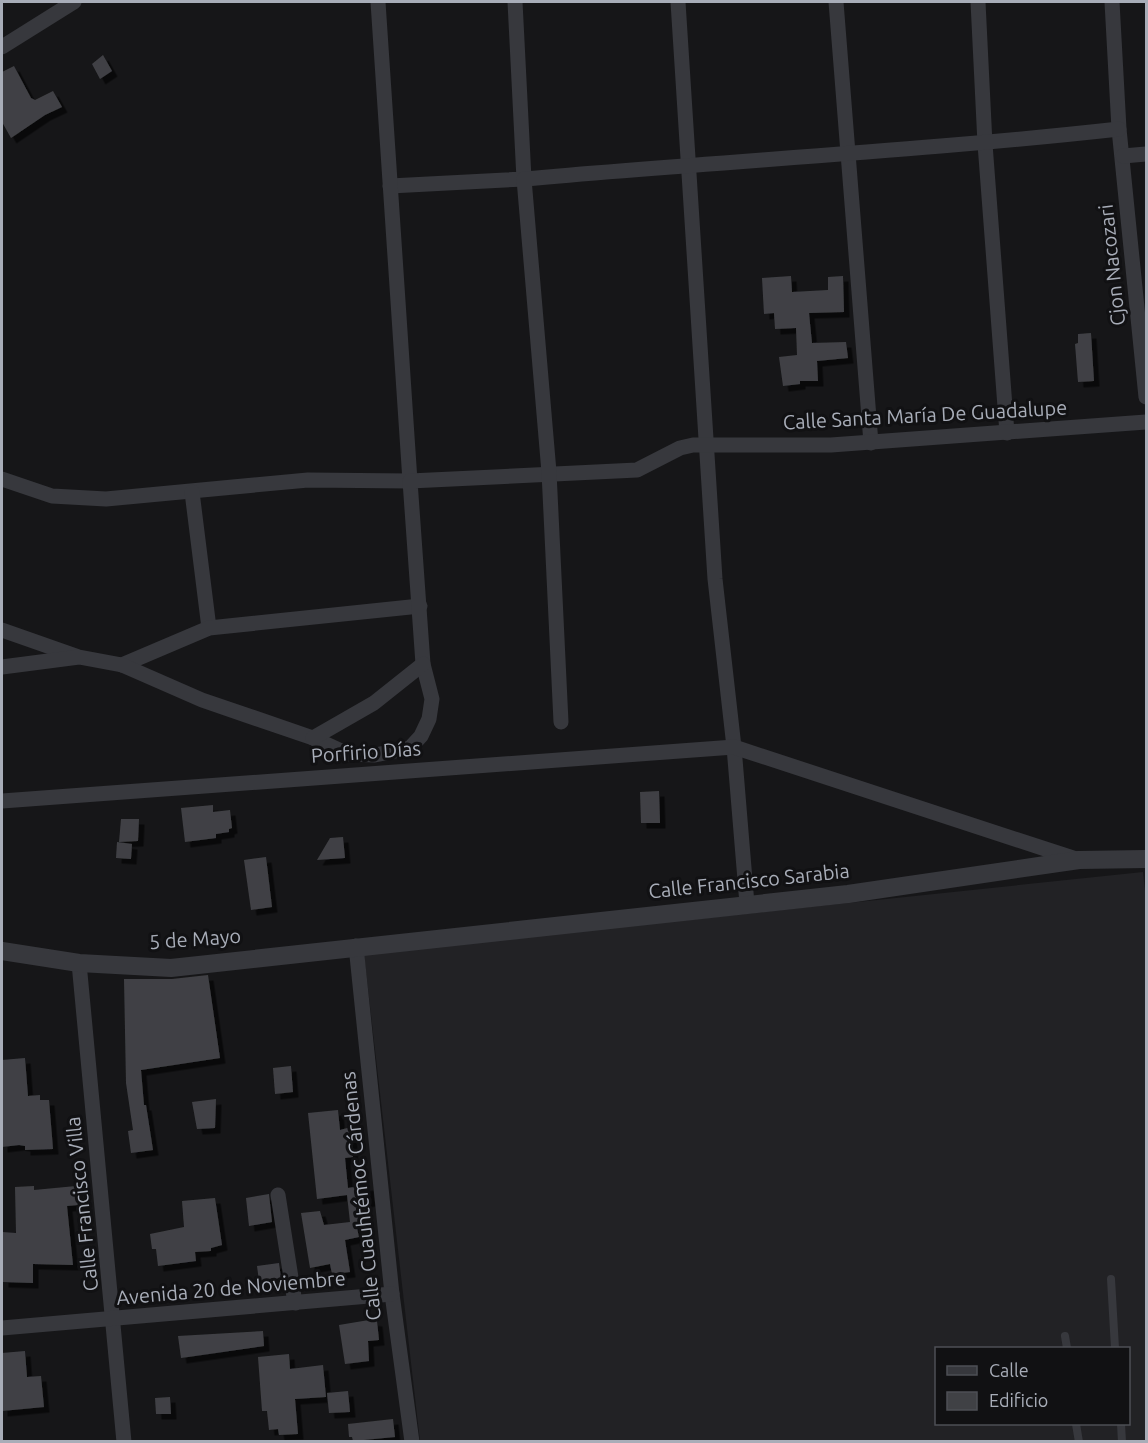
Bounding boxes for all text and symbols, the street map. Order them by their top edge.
street label: Cjon Nacozari [1094,203,1129,327]
street label: Calle Santa María De Guadalupe [782,396,1068,433]
street label: Porfirio Días [310,736,422,767]
street label: Calle Francisco Sarabia [647,859,851,902]
street label: 5 de Mayo [148,924,242,953]
street label: Calle Cuauhtémoc Cárdenas [336,1070,385,1322]
street label: Calle Francisco Villa [61,1116,102,1293]
street label: Avenida 20 de Noviembre [115,1266,347,1309]
legend [935,1347,1130,1425]
text: Calle [989,1360,1029,1380]
text: Edificio [989,1390,1048,1410]

